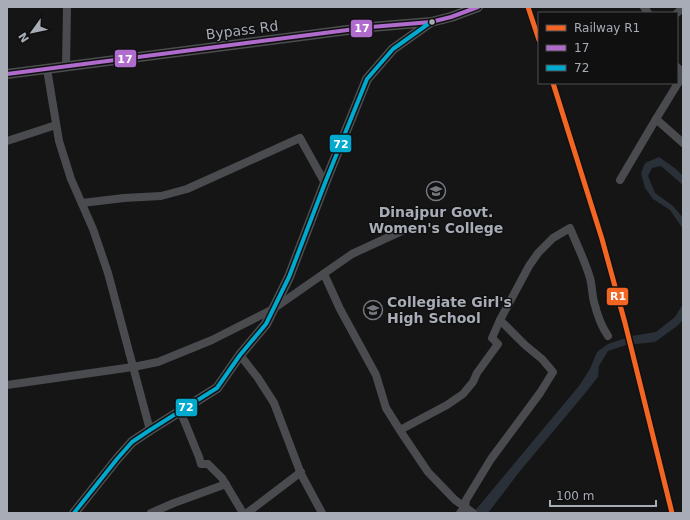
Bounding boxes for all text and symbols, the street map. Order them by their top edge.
north arrow [12,12,52,52]
legend [538,12,678,84]
unlabelled marker [427,17,437,27]
street label: Bypass Rd [205,18,279,42]
line badge: 17 [350,19,373,38]
text: Railway R1 [574,21,640,35]
text: 17 [354,22,370,35]
text: N [16,30,32,45]
text: 17 [574,41,589,55]
line badge: 17 [114,49,137,68]
text: 17 [117,53,133,66]
text: 72 [574,61,589,75]
line badge: 72 [329,134,352,153]
text: 72 [333,138,349,151]
school or university icon: Dinajpur Govt. Women's College [425,180,447,202]
place label: Dinajpur Govt. Women's College [369,204,503,236]
line badge: R1 [606,287,629,306]
text: R1 [610,290,626,303]
place label: Collegiate Girl's High School [387,294,512,326]
school or university icon: Collegiate Girl's High School [362,299,384,321]
line badge: 72 [175,398,198,417]
text: 72 [178,401,194,414]
scale bar [550,482,656,508]
text: 100 m [556,489,594,503]

